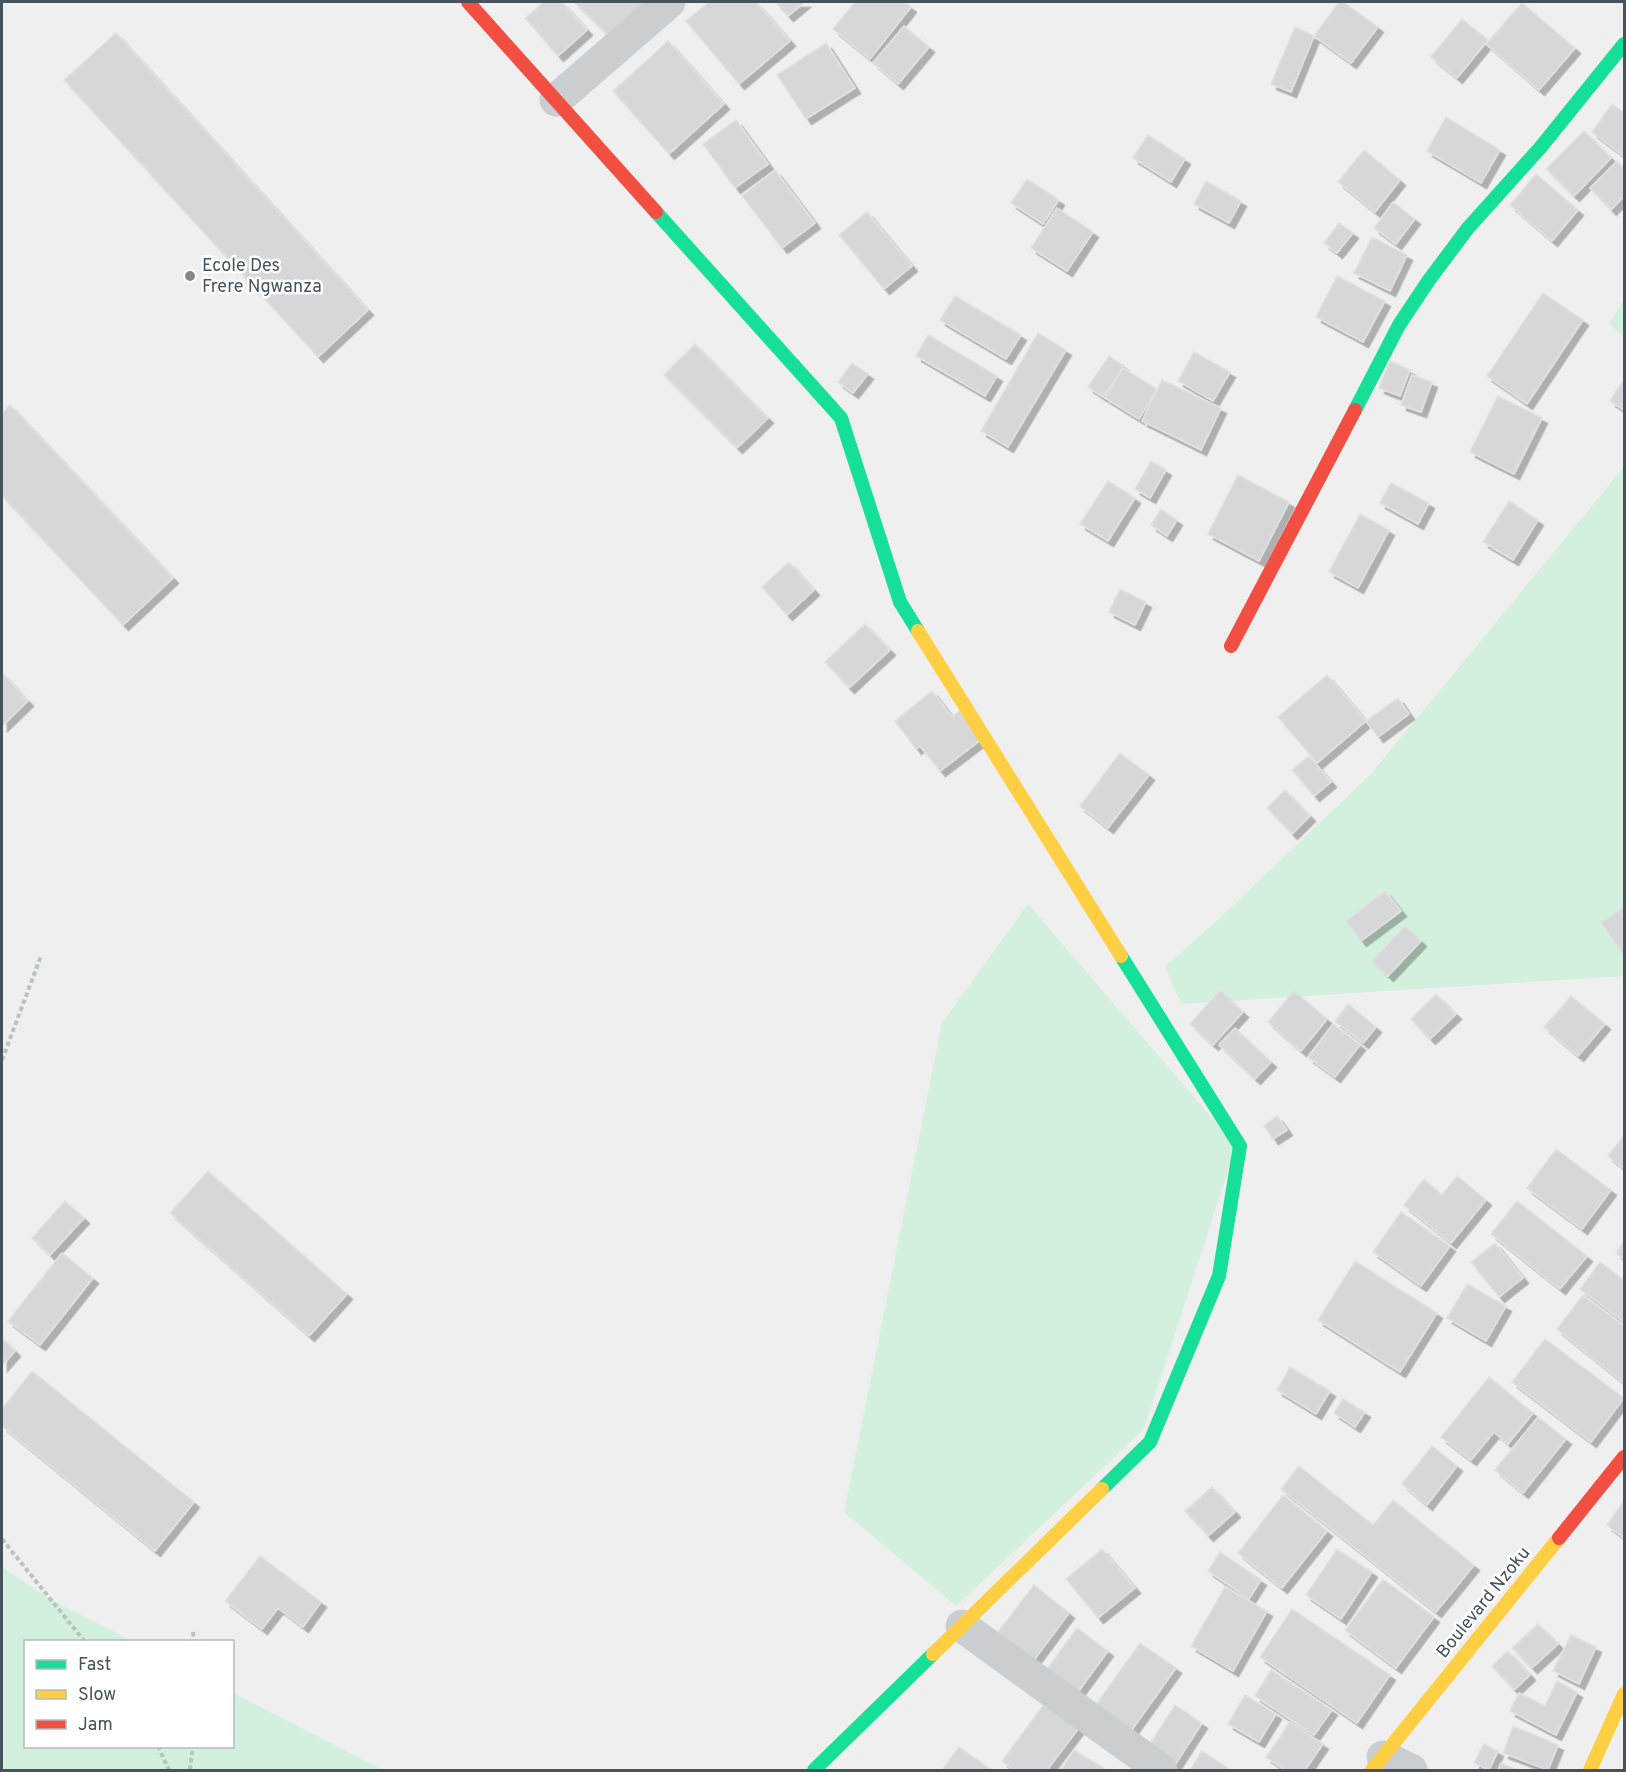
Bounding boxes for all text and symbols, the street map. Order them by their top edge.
place label: Ecole Des Frere Ngwanza [202,255,322,299]
marker: Ecole Des Frere Ngwanza [183,269,197,283]
street label: Boulevard Nzoku [1432,1543,1536,1663]
legend [24,1640,234,1748]
text: Fast [78,1654,111,1677]
text: Slow [78,1684,116,1707]
text: Jam [78,1714,113,1737]

